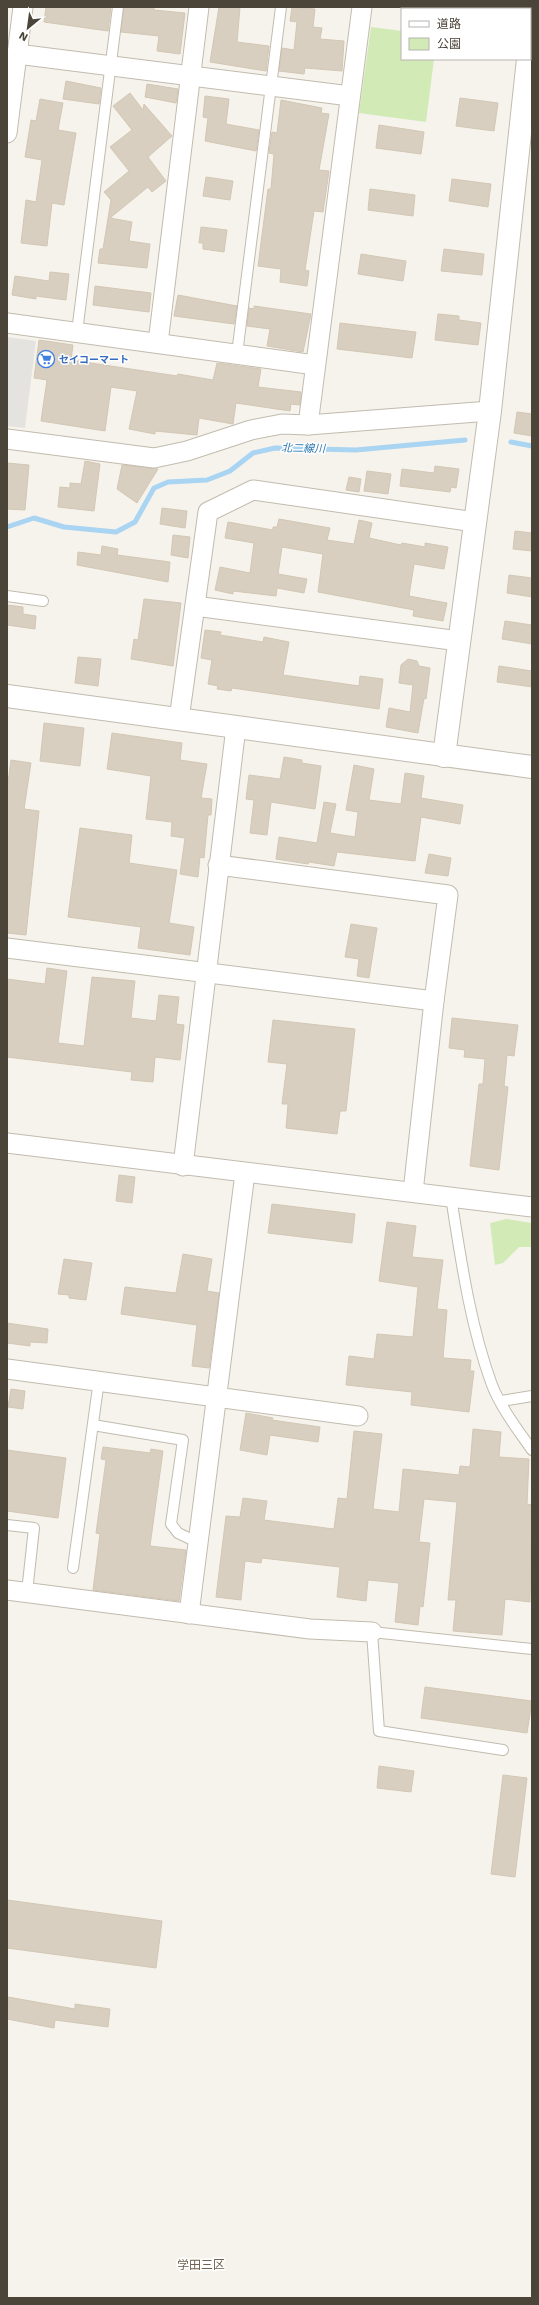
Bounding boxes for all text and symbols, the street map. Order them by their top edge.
north arrow [8,8,48,48]
legend [401,8,531,60]
text: 道路 [437,17,461,31]
text: N [17,29,30,44]
text: 公園 [437,37,461,51]
supermarket icon: セイコーマート [36,349,56,369]
place label: セイコーマート [59,354,129,365]
water label: 北二線川 [281,442,326,455]
district label: 学田三区 [177,2258,225,2272]

